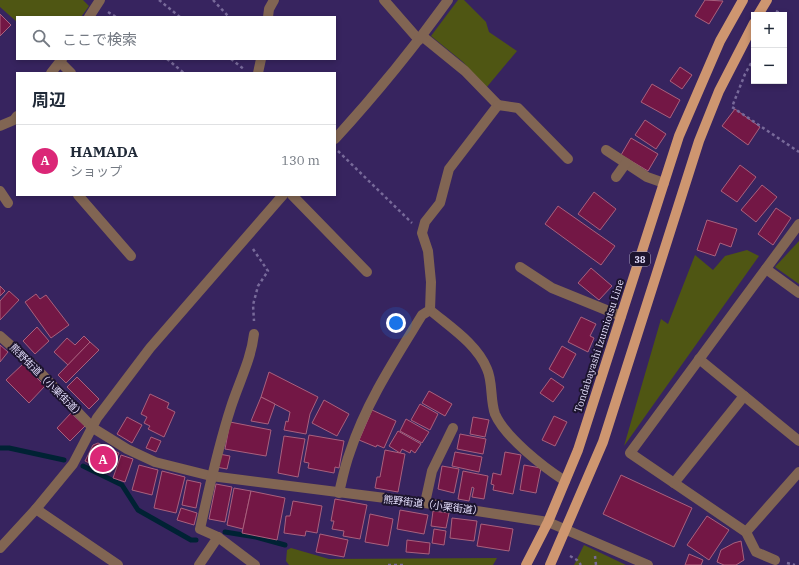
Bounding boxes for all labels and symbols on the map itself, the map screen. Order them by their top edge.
road number: 38 [630,252,650,266]
street label: Tondabayashi Izumiotsu Line [571,278,627,414]
your location [386,313,406,333]
street label: 熊野街道（小栗街道） [7,341,87,421]
pin: A [90,444,116,474]
street label: 熊野街道（小栗街道） [383,492,483,518]

